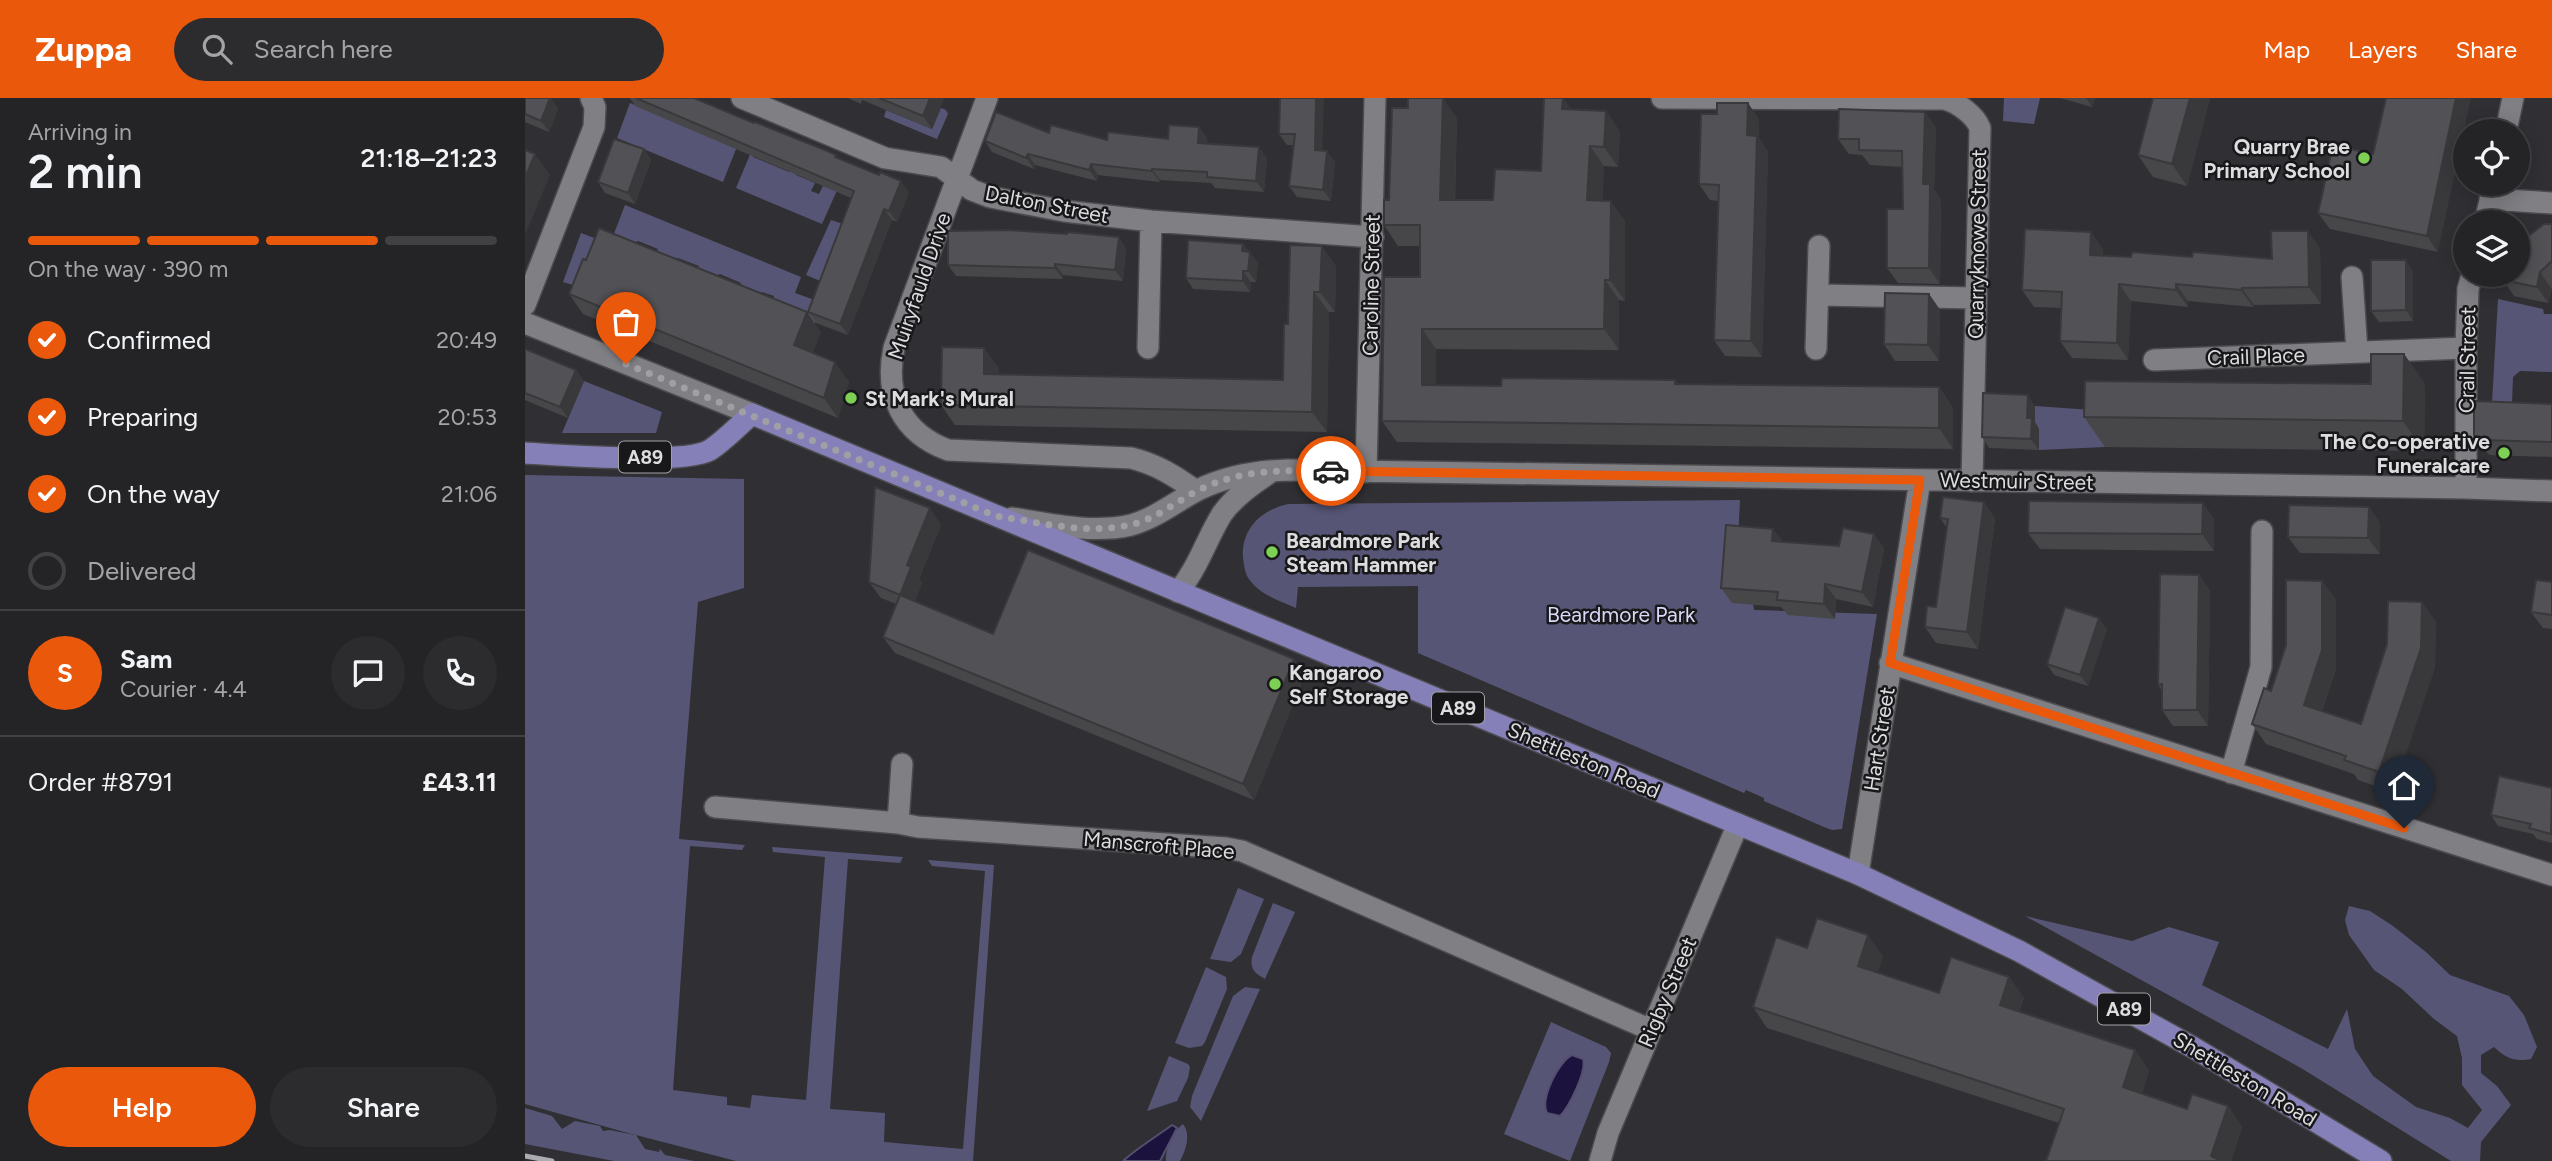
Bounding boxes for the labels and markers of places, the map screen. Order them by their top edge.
place label: Quarry Brae Primary School [2204,134,2350,183]
marker: Quarry Brae Primary School [2356,150,2372,166]
pin [596,292,656,364]
place label: St Mark's Mural [865,386,1014,411]
marker: St Mark's Mural [843,390,859,406]
place label: The Co-operative Funeralcare [2321,429,2490,478]
marker: The Co-operative Funeralcare [2496,445,2512,461]
place label: Beardmore Park Steam Hammer [1286,528,1441,577]
marker: Beardmore Park Steam Hammer [1264,544,1280,560]
place label: Kangaroo Self Storage [1289,660,1409,709]
marker: Kangaroo Self Storage [1267,676,1283,692]
pin [2374,756,2434,828]

